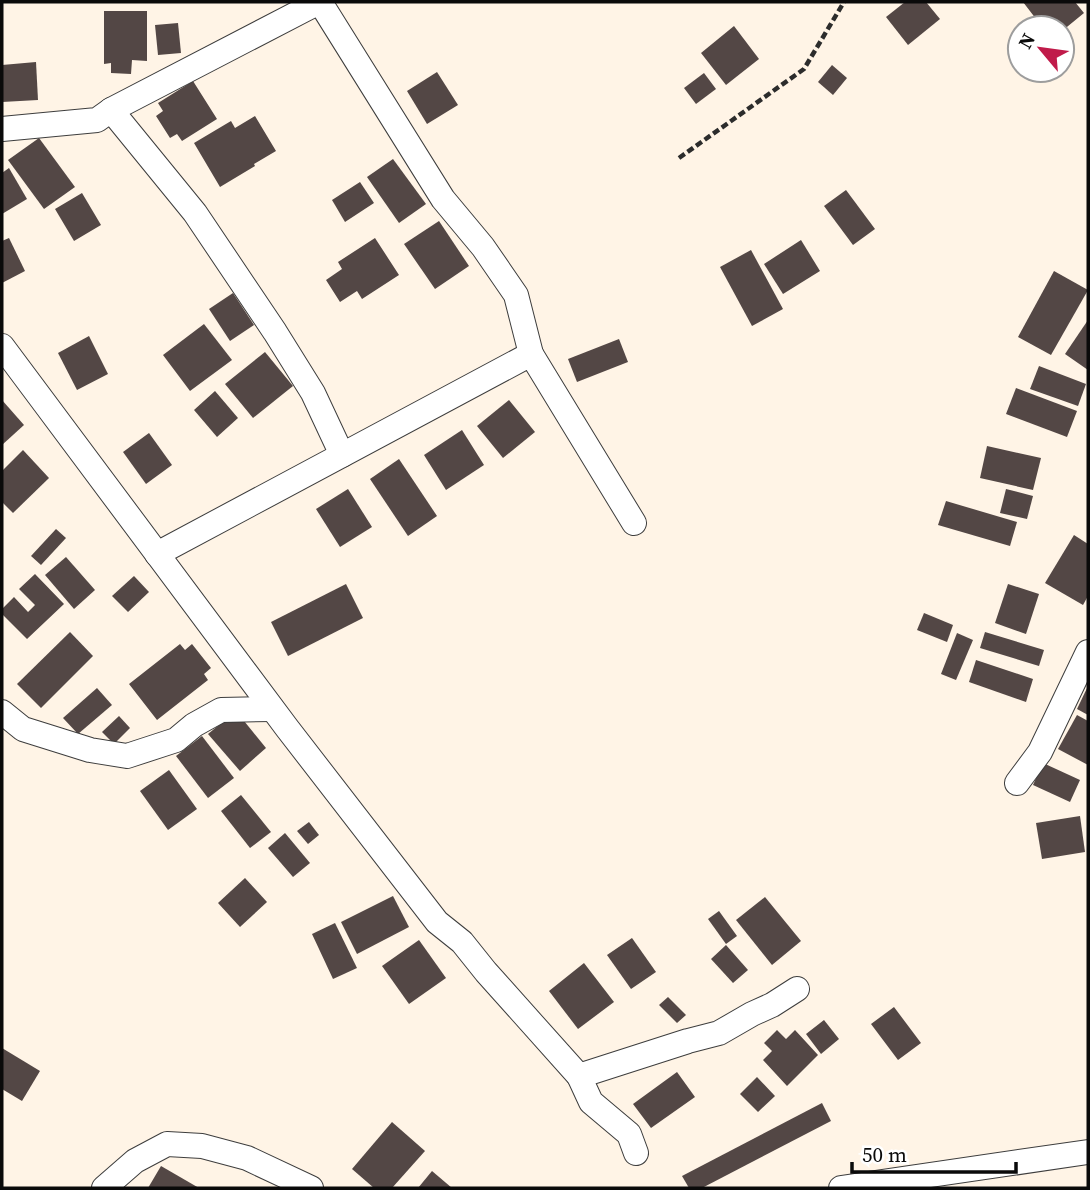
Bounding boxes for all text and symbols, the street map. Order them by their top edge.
north arrow [1006,14,1076,84]
text: N [1011,28,1041,53]
scale bar [852,1130,1016,1174]
text: 50 m [862,1140,907,1169]

